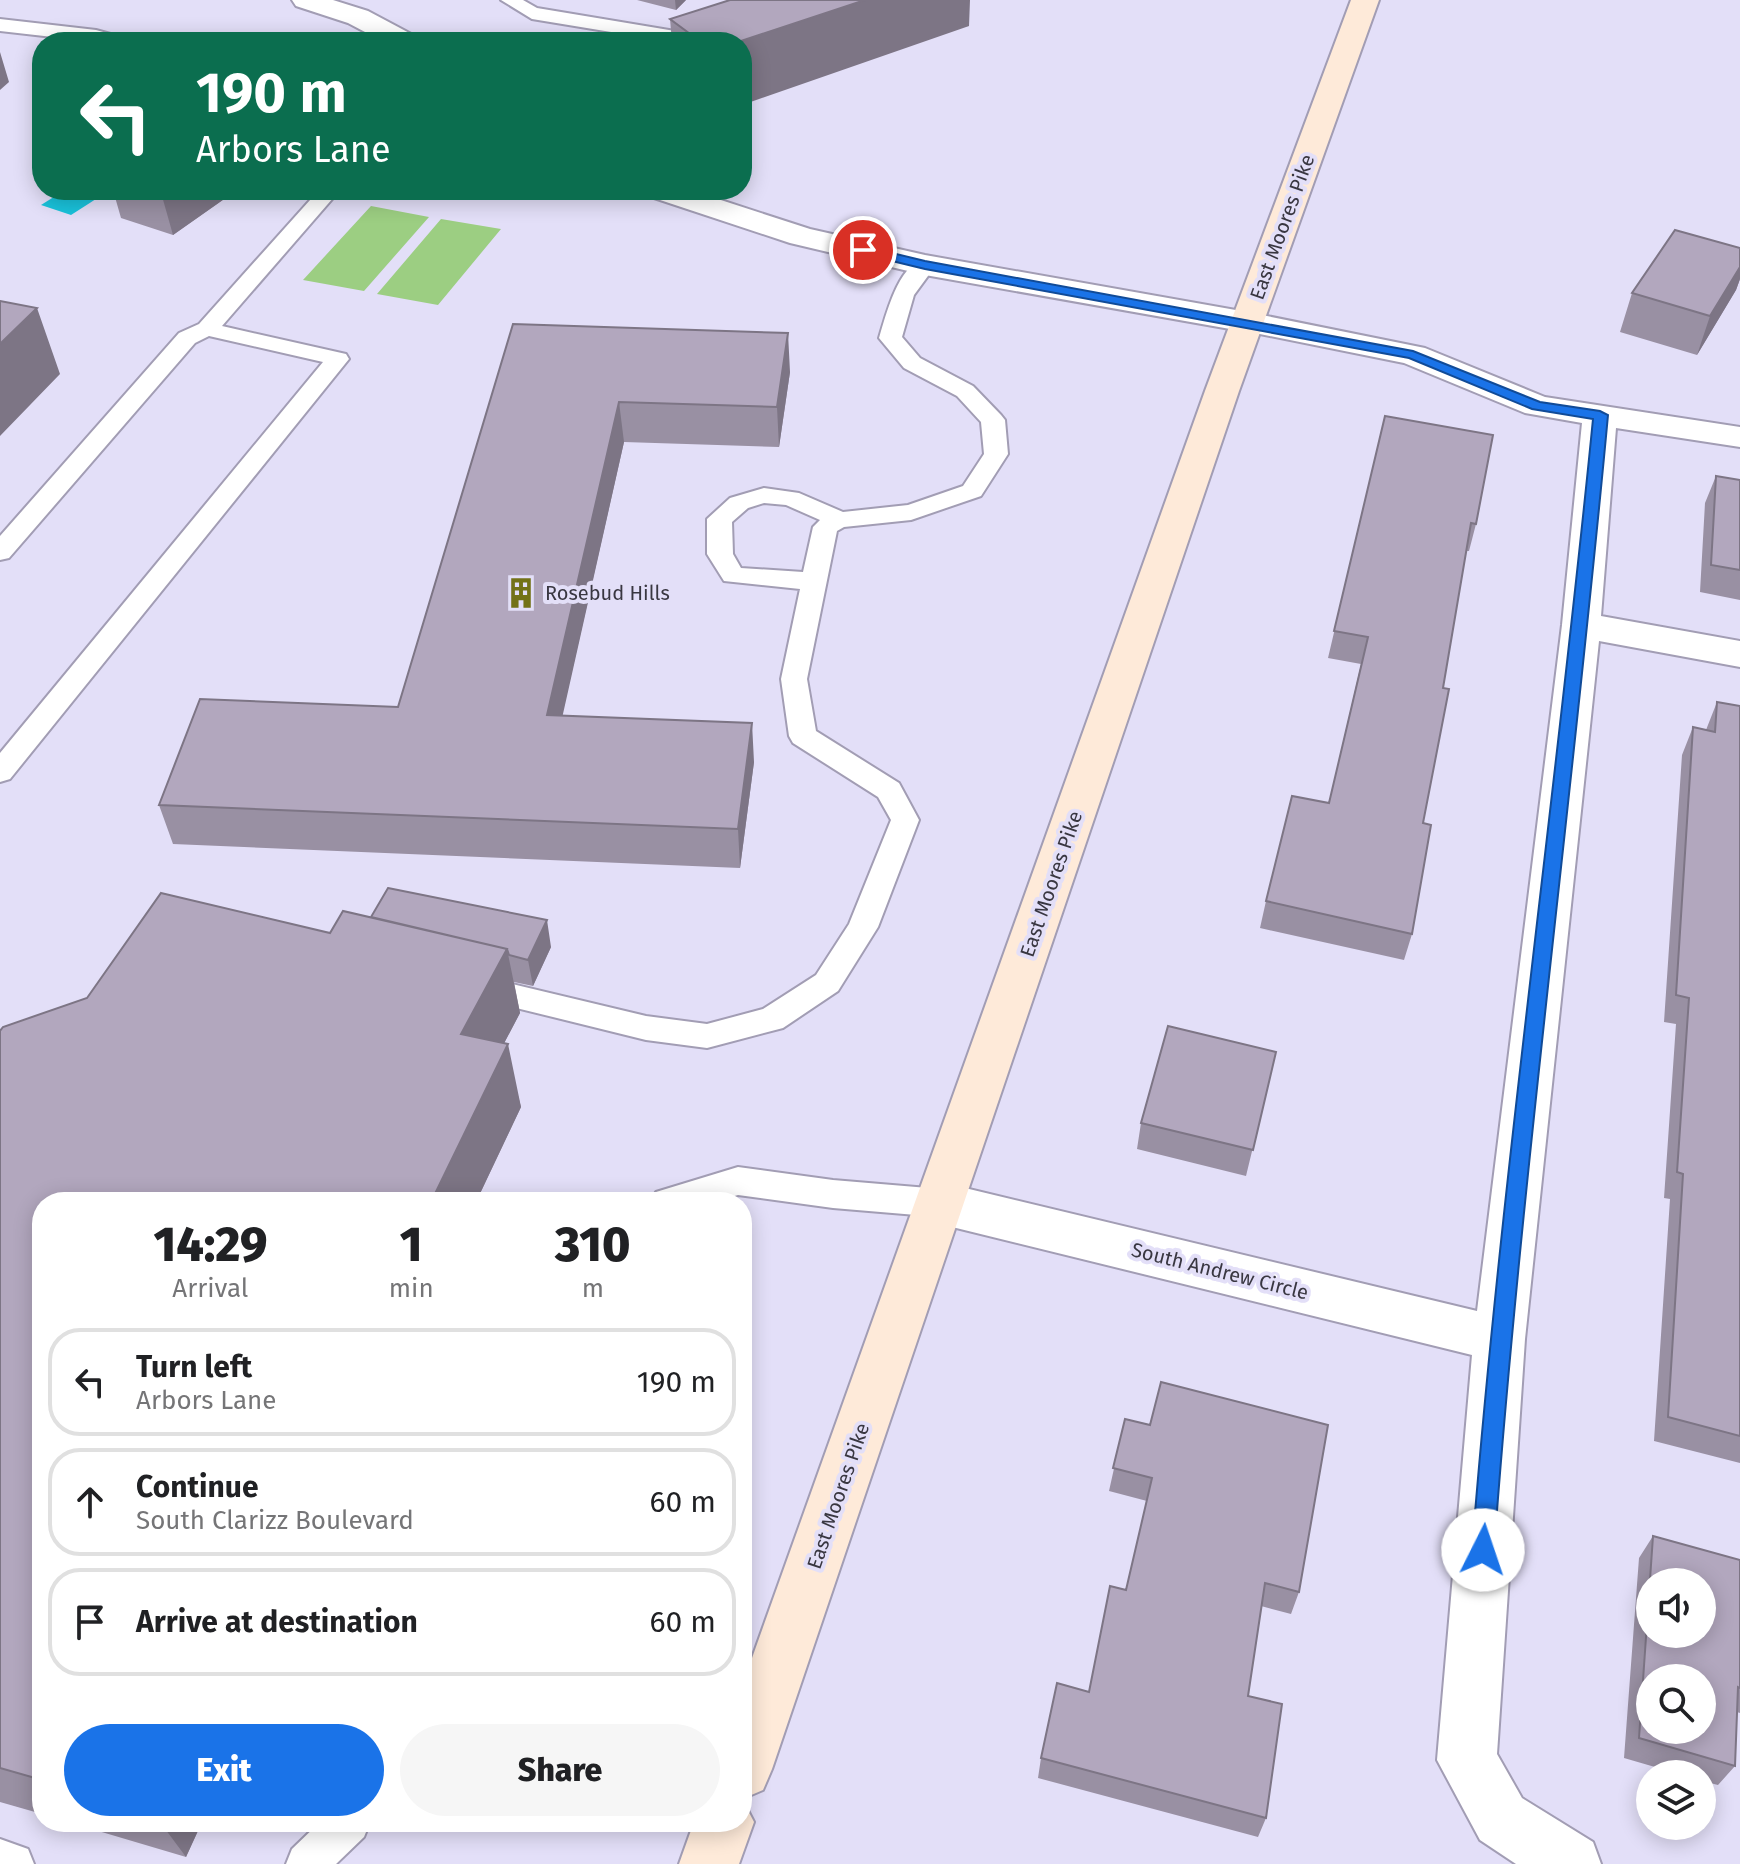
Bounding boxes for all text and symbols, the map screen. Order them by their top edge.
text: 190 m [196,60,347,127]
icon: left [64,64,168,168]
text: Arbors Lane [196,128,391,172]
street label: East Moores Pike [1245,151,1319,303]
pin [829,216,897,284]
icon: arrive [841,228,885,272]
building icon: Rosebud Hills [504,576,538,610]
place label: Rosebud Hills [545,581,670,605]
street label: East Moores Pike [1015,808,1087,960]
text: 14:29 [153,1216,267,1274]
text: 1 [400,1216,423,1274]
text: 310 [555,1216,631,1274]
street label: South Andrew Circle [1129,1237,1311,1305]
text: Arrival [172,1273,248,1304]
text: min [389,1273,434,1304]
text: m [582,1273,604,1304]
text: Turn left [136,1349,252,1385]
icon: left [68,1360,112,1404]
text: 190 m [637,1364,716,1400]
text: Arbors Lane [136,1385,276,1416]
street label: East Moores Pike [802,1420,874,1572]
text: Continue [136,1469,259,1505]
icon: ahead [68,1480,112,1524]
text: 60 m [650,1484,716,1520]
text: South Clarizz Boulevard [136,1505,414,1536]
position arrow [1441,1508,1525,1592]
map controls [1636,1568,1716,1840]
button: sound [1636,1568,1716,1648]
icon: arrive [68,1600,112,1644]
text: Arrive at destination [136,1604,418,1640]
text: 60 m [650,1604,716,1640]
button: search [1636,1664,1716,1744]
button: Exit [64,1724,384,1816]
button: Share [400,1724,720,1816]
button: layers [1636,1760,1716,1840]

